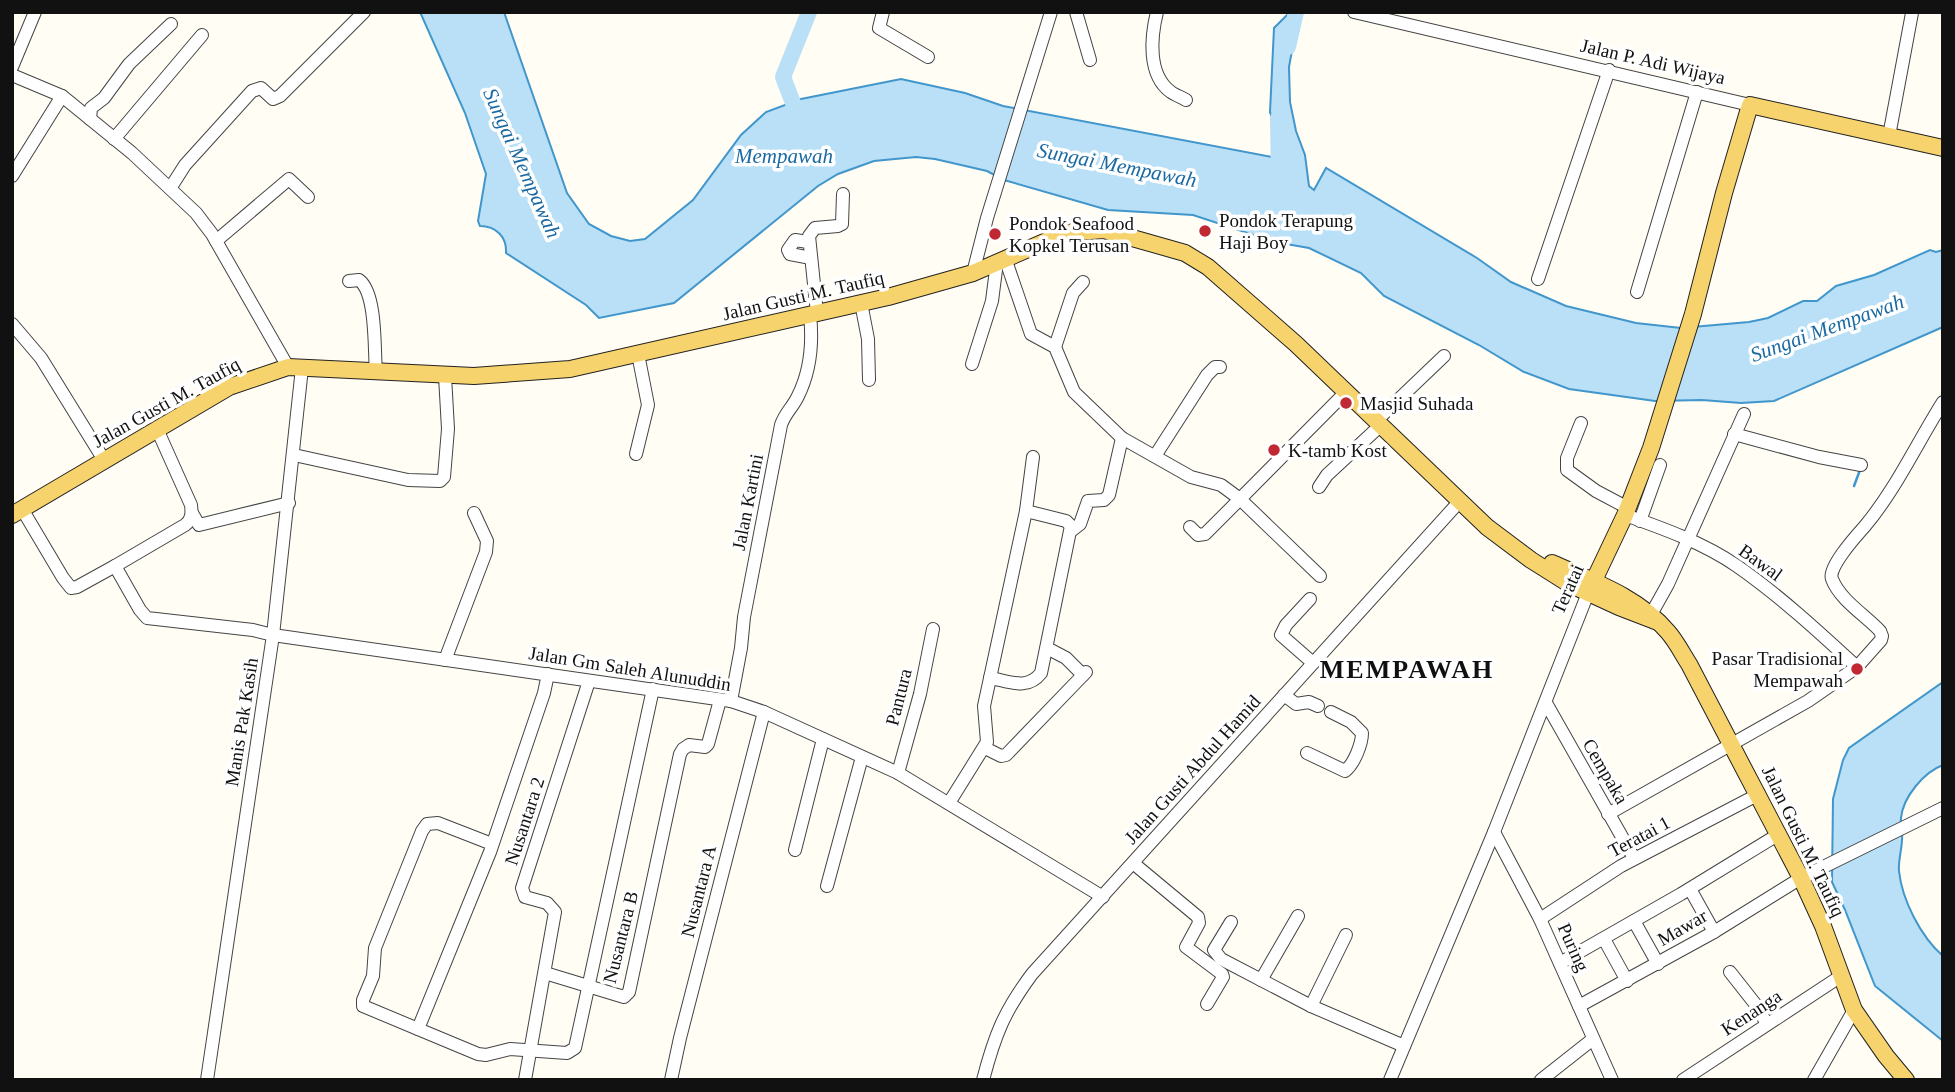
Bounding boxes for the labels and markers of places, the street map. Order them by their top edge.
place label: Pondok Terapung Haji Boy [1219,210,1353,253]
place label: Pondok Seafood Kopkel Terusan [1009,213,1135,256]
marker: Pondok Terapung Haji Boy [1197,223,1213,239]
marker: Pondok Seafood Kopkel Terusan [987,226,1003,242]
place label: Masjid Suhada [1360,393,1474,414]
marker: Masjid Suhada [1338,395,1354,411]
place label: K-tamb Kost [1288,440,1387,461]
marker: K-tamb Kost [1266,442,1282,458]
place label: Pasar Tradisional Mempawah [1712,648,1843,691]
marker: Pasar Tradisional Mempawah [1849,661,1865,677]

